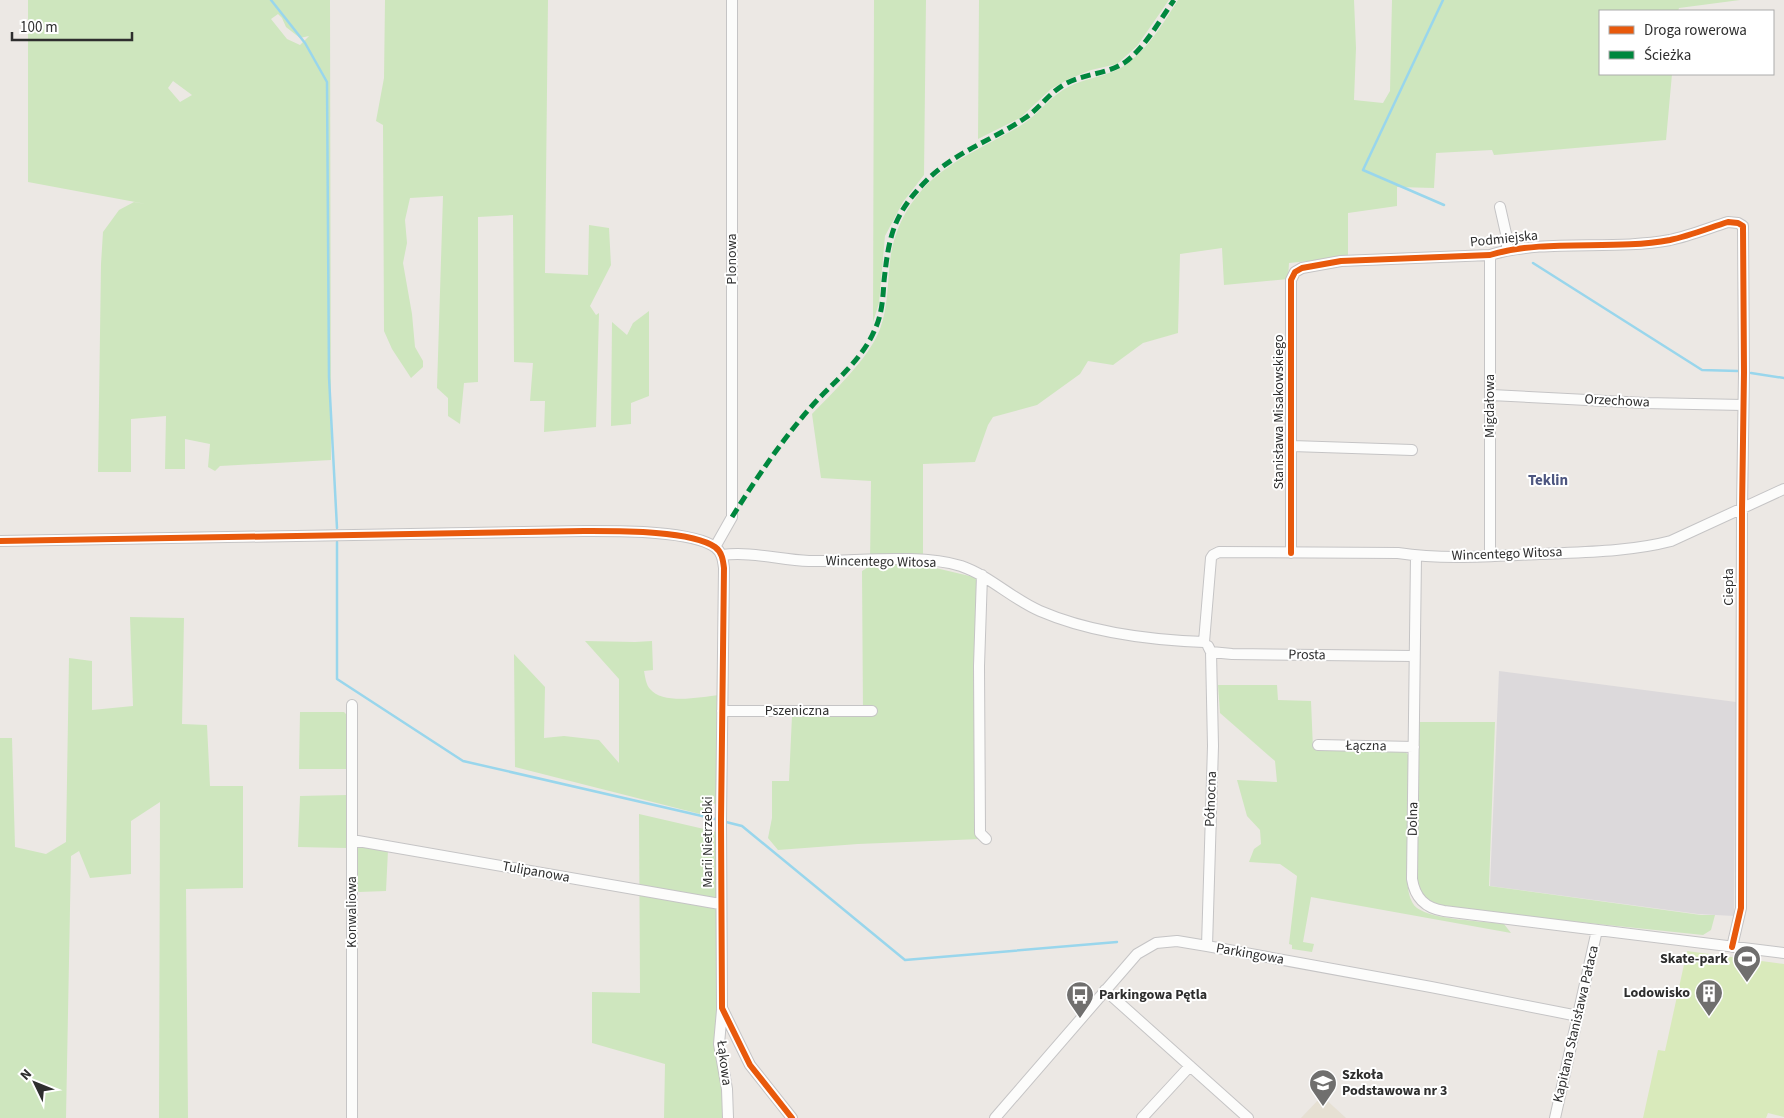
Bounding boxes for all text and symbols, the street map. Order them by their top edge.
scale bar [12,10,132,42]
legend [1599,10,1774,75]
text: 100 m [20,17,58,38]
text: Droga rowerowa [1644,20,1747,41]
text: Ścieżka [1644,45,1691,66]
street label: Podmiejska [1469,225,1539,253]
street label: Plonowa [722,233,742,285]
street label: Stanisława Misakowskiego [1269,335,1289,489]
street label: Migdałowa [1480,374,1500,438]
street label: Orzechowa [1584,389,1650,413]
district label: Teklin [1528,470,1568,491]
street label: Wincentego Witosa [1451,542,1563,566]
street label: Wincentego Witosa [825,551,937,573]
street label: Ciepła [1719,568,1739,606]
street label: Prosta [1288,645,1326,665]
street label: Pszeniczna [765,701,829,721]
street label: Łączna [1344,736,1387,756]
street label: Północna [1200,771,1222,827]
street label: Marii Nietrzebki [698,796,718,888]
street label: Dolna [1403,802,1423,836]
street label: Tulipanowa [501,856,571,888]
street label: Konwaliowa [342,876,362,948]
street label: Parkingowa [1214,938,1286,970]
street label: Kapitana Stanisława Pałaca [1548,943,1604,1105]
sports icon: Skate-park [1732,944,1762,983]
place label: Skate-park [1660,949,1728,969]
building icon: Lodowisko [1694,978,1724,1017]
bus stop icon: Parkingowa Pętla [1065,980,1095,1019]
place label: Lodowisko [1624,983,1690,1003]
place label: Parkingowa Pętla [1099,985,1207,1005]
street label: Łąkowa [711,1038,737,1087]
north arrow [10,1058,60,1108]
text: N [16,1065,37,1085]
place label: Szkoła Podstawowa nr 3 [1342,1065,1447,1101]
school or university icon: Szkoła Podstawowa nr 3 [1308,1068,1338,1107]

